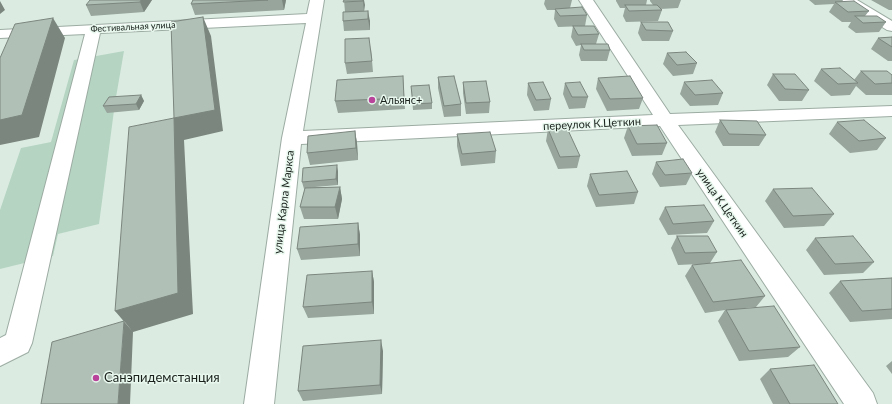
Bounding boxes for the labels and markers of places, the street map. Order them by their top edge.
place label: Альянс+ [380,93,422,107]
marker: Альянс+ [367,95,377,105]
place label: Санэпидемстанция [104,370,220,386]
marker: Санэпидемстанция [91,373,101,383]

